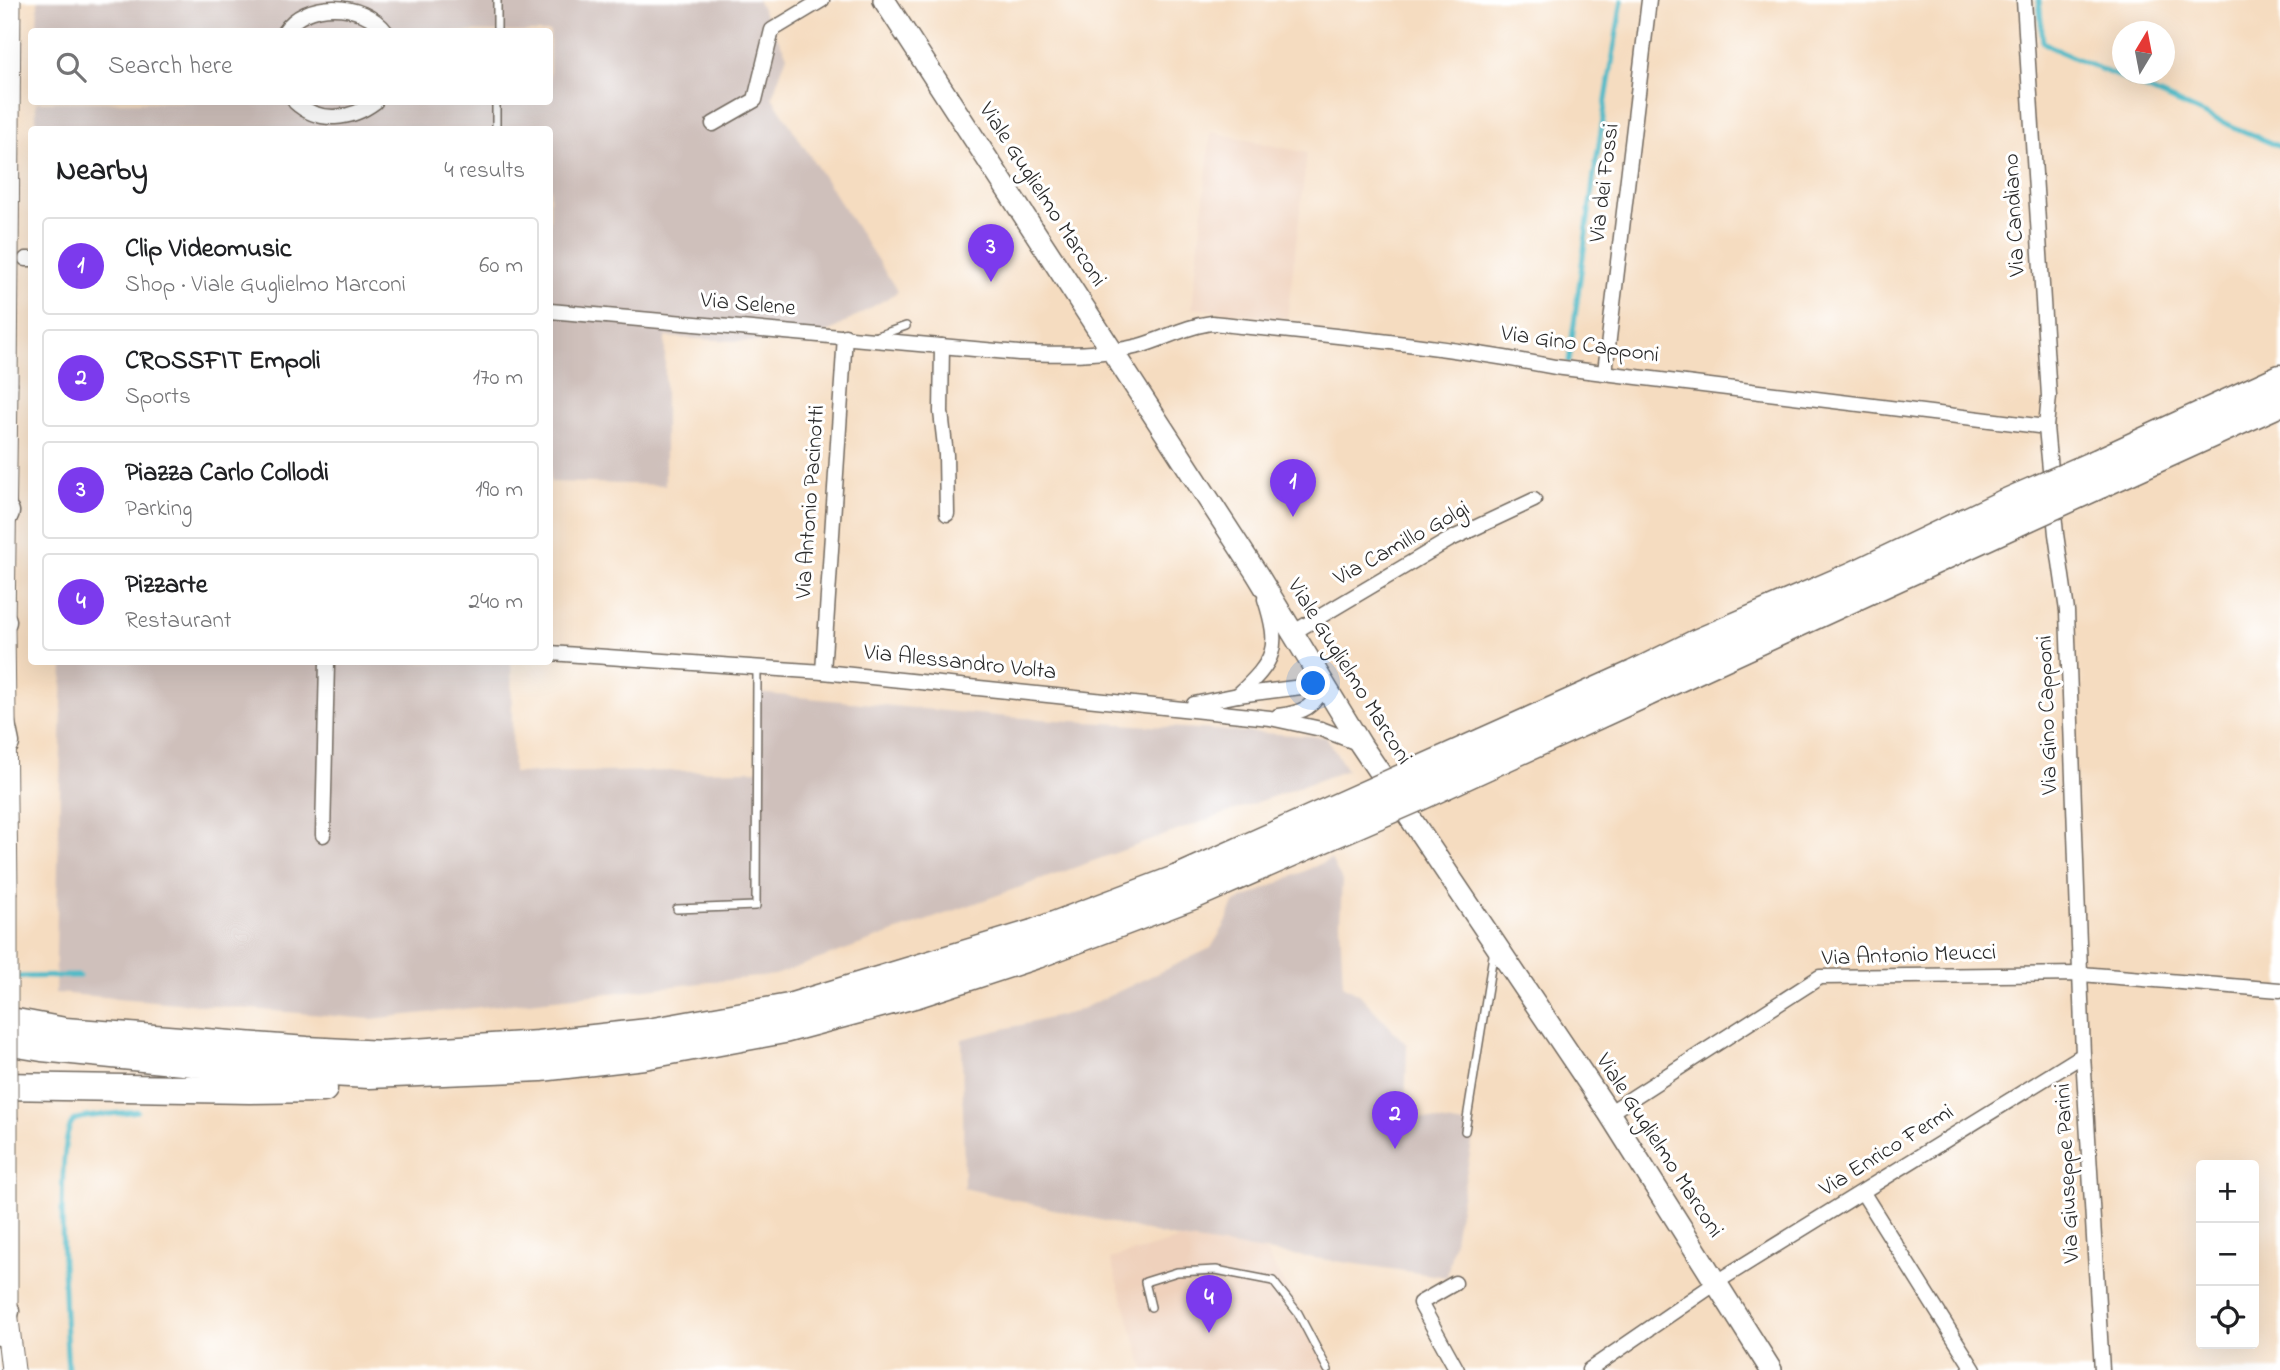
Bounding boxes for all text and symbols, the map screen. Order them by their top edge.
north arrow [2112,21,2175,84]
search box [28,28,553,105]
icon: search [52,48,90,86]
text: Search here [108,48,233,86]
street label: Viale Guglielmo Marconi [968,95,1114,294]
street label: Via dei Fossi [1581,122,1629,245]
text: Nearby [56,150,148,194]
street label: Via Candiano [1995,152,2035,279]
text: 4 results [444,155,525,188]
pin: 3 [968,224,1014,282]
text: Clip Videomusic [125,231,291,269]
text: 1 [77,250,85,283]
text: 60 m [479,250,523,283]
text: Shop · Viale Guglielmo Marconi [125,269,406,302]
street label: Via Selene [698,284,798,326]
street label: Via Gino Capponi [1498,317,1661,372]
text: CROSSFIT Empoli [125,343,321,381]
text: 2 [75,362,87,395]
text: 170 m [473,362,523,395]
text: Sports [125,381,191,414]
street label: Via Antonio Pacinotti [788,404,834,601]
text: Piazza Carlo Collodi [125,455,329,493]
pin: 1 [1270,459,1316,517]
text: 3 [76,474,86,507]
text: 190 m [475,474,523,507]
text: Parking [125,493,192,526]
street label: Via Camillo Golgi [1327,493,1476,596]
text: Pizzarte [125,567,207,605]
street label: Viale Guglielmo Marconi [1277,572,1420,772]
text: 4 [76,586,86,619]
text: 240 m [469,586,523,619]
text: Restaurant [125,605,232,638]
street label: Via Gino Capponi [2029,635,2067,796]
street label: Via Alessandro Volta [861,636,1058,690]
your location [1296,666,1330,700]
street label: Via Antonio Meucci [1820,936,1997,976]
street label: Viale Guglielmo Marconi [1585,1046,1731,1245]
street label: Via Giuseppe Parini [2047,1082,2089,1265]
pin: 2 [1372,1091,1418,1149]
street label: Via Enrico Fermi [1812,1096,1961,1206]
map controls [2196,1160,2259,1349]
button: + [2196,1160,2259,1223]
button: − [2196,1223,2259,1286]
pin: 4 [1186,1275,1232,1333]
button: locate [2196,1286,2259,1349]

